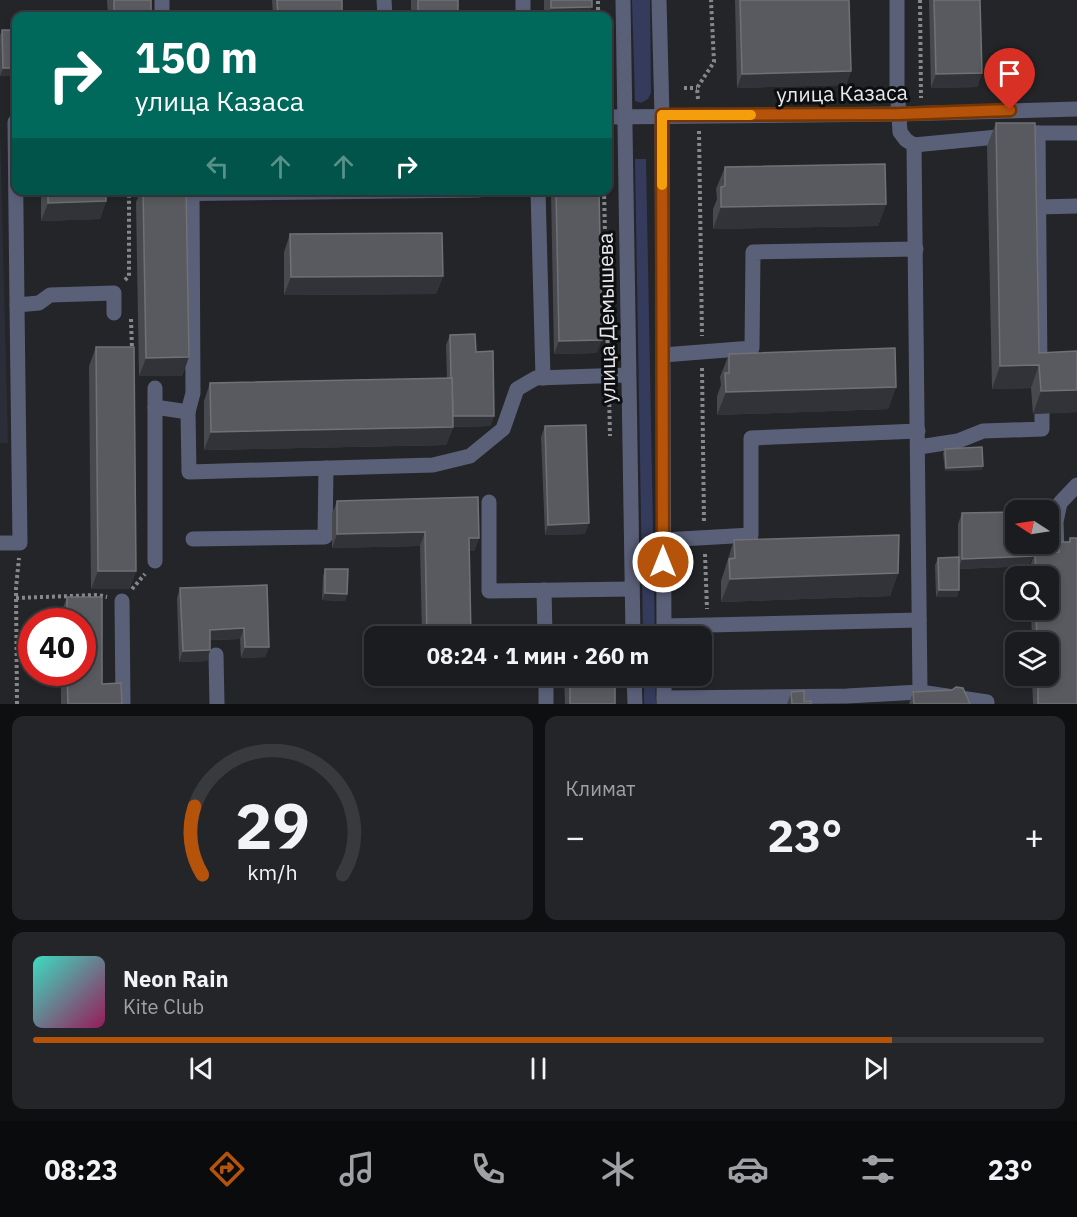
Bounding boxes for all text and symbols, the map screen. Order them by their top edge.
text: 150 m [135,30,258,85]
icon: right [36,36,114,114]
pin [984,48,1035,110]
icon: arrive [993,57,1026,90]
street label: улица Казаса [776,78,908,108]
text: улица Казаса [135,83,304,118]
icon: left [201,150,234,183]
icon: ahead [264,150,297,183]
icon: ahead [327,150,360,183]
icon: right [390,150,423,183]
street label: улица Демышева [591,232,621,404]
north arrow [1005,500,1059,554]
map controls [1005,500,1059,686]
position arrow [631,530,695,594]
button: search [1005,566,1059,620]
speed limit sign: 40 [18,608,96,686]
button: layers [1005,632,1059,686]
text: 08:24 · 1 мин · 260 m [427,641,649,670]
text: Климат [566,775,636,802]
text: 29 [235,785,310,866]
text: 23° [767,806,842,864]
text: − [566,815,585,858]
text: + [1024,815,1044,858]
text: km/h [247,858,297,886]
text: Neon Rain [123,964,229,993]
text: Kite Club [123,993,204,1020]
icon: previous [185,1052,218,1085]
icon: pause [522,1052,555,1085]
icon: next [859,1052,892,1085]
icon: directions [206,1148,248,1190]
icon: music [336,1148,378,1190]
icon: phone [467,1148,509,1190]
icon: climate [597,1148,639,1190]
icon: car [727,1148,769,1190]
icon: filters [857,1148,899,1190]
text: 08:23 [44,1152,118,1187]
text: 23° [988,1152,1033,1187]

